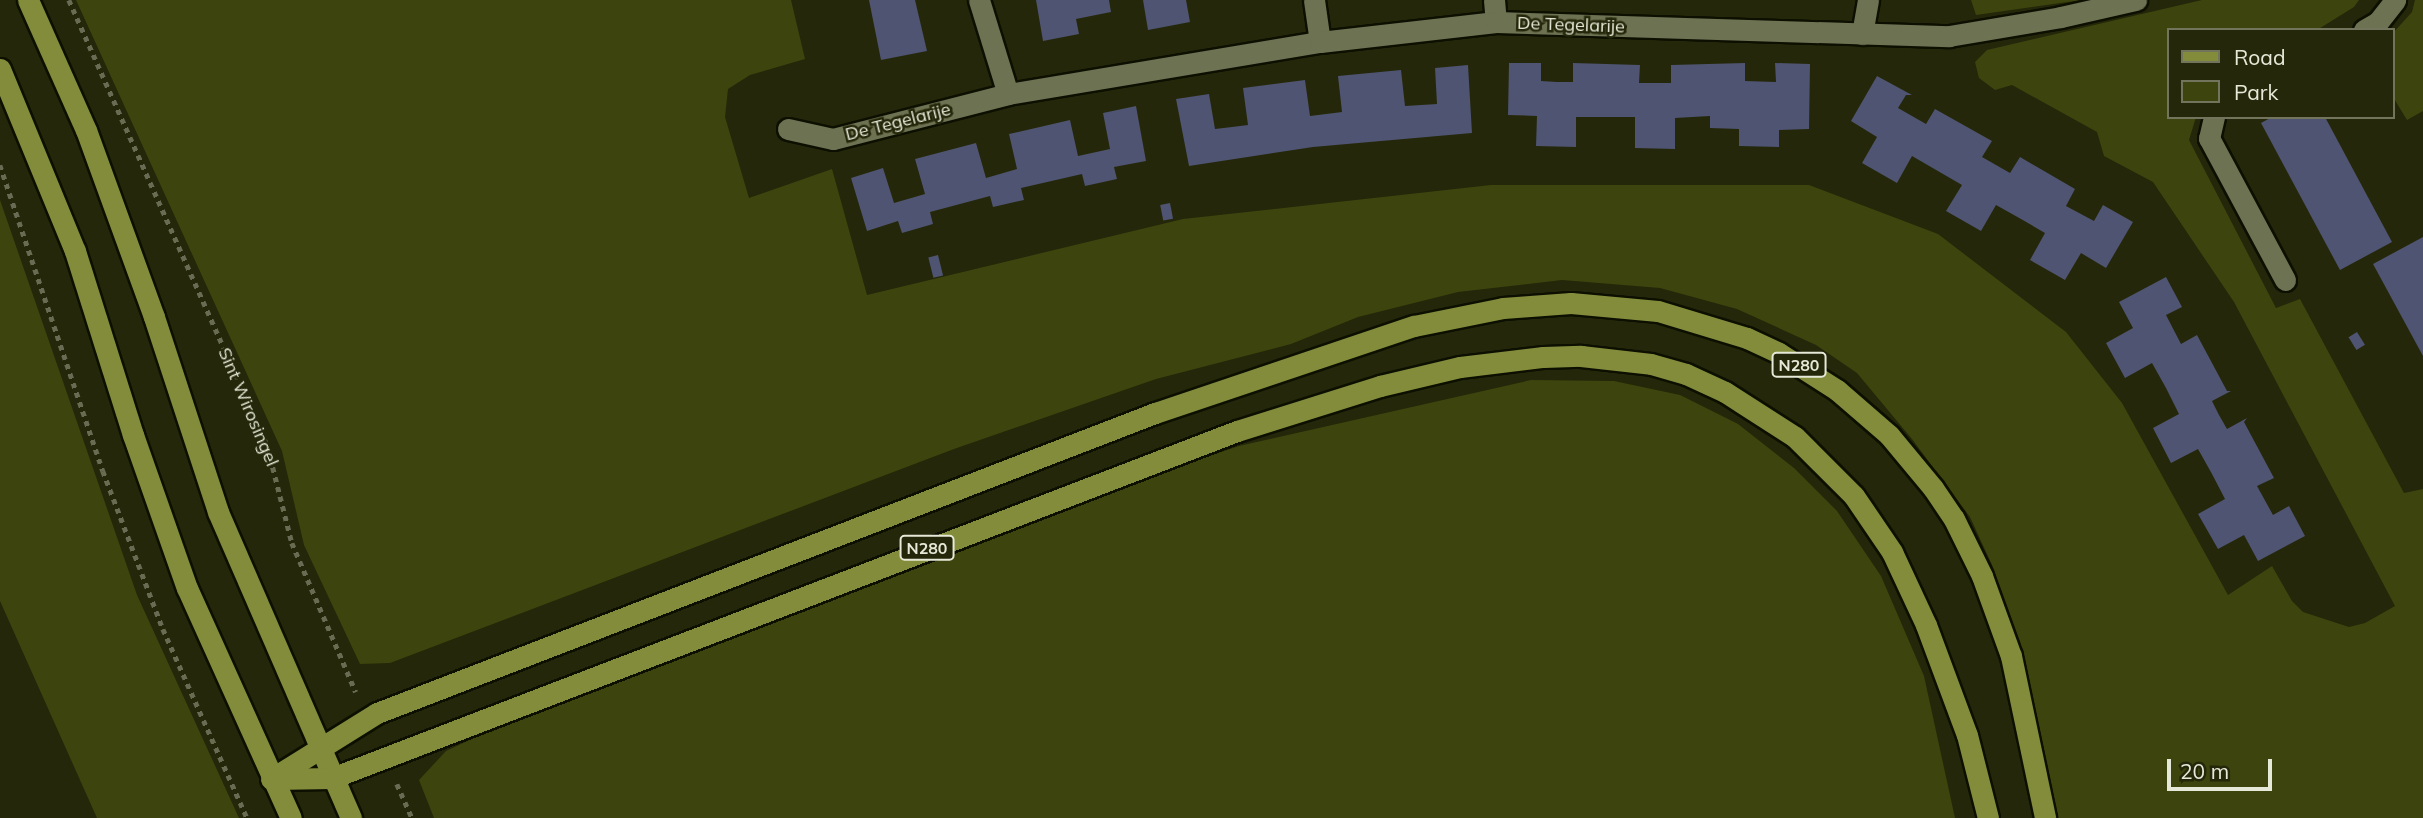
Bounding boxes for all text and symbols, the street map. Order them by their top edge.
street label: De Tegelarije [1517,12,1625,38]
legend [2168,28,2395,119]
text: Road [2234,44,2285,70]
text: Park [2234,79,2278,105]
street label: De Tegelarije [843,98,953,146]
street label: Sint Wirosingel [213,344,283,470]
road number: N280 [1771,352,1827,378]
road number: N280 [899,536,955,561]
scale bar [2171,744,2276,788]
text: 20 m [2180,758,2229,784]

